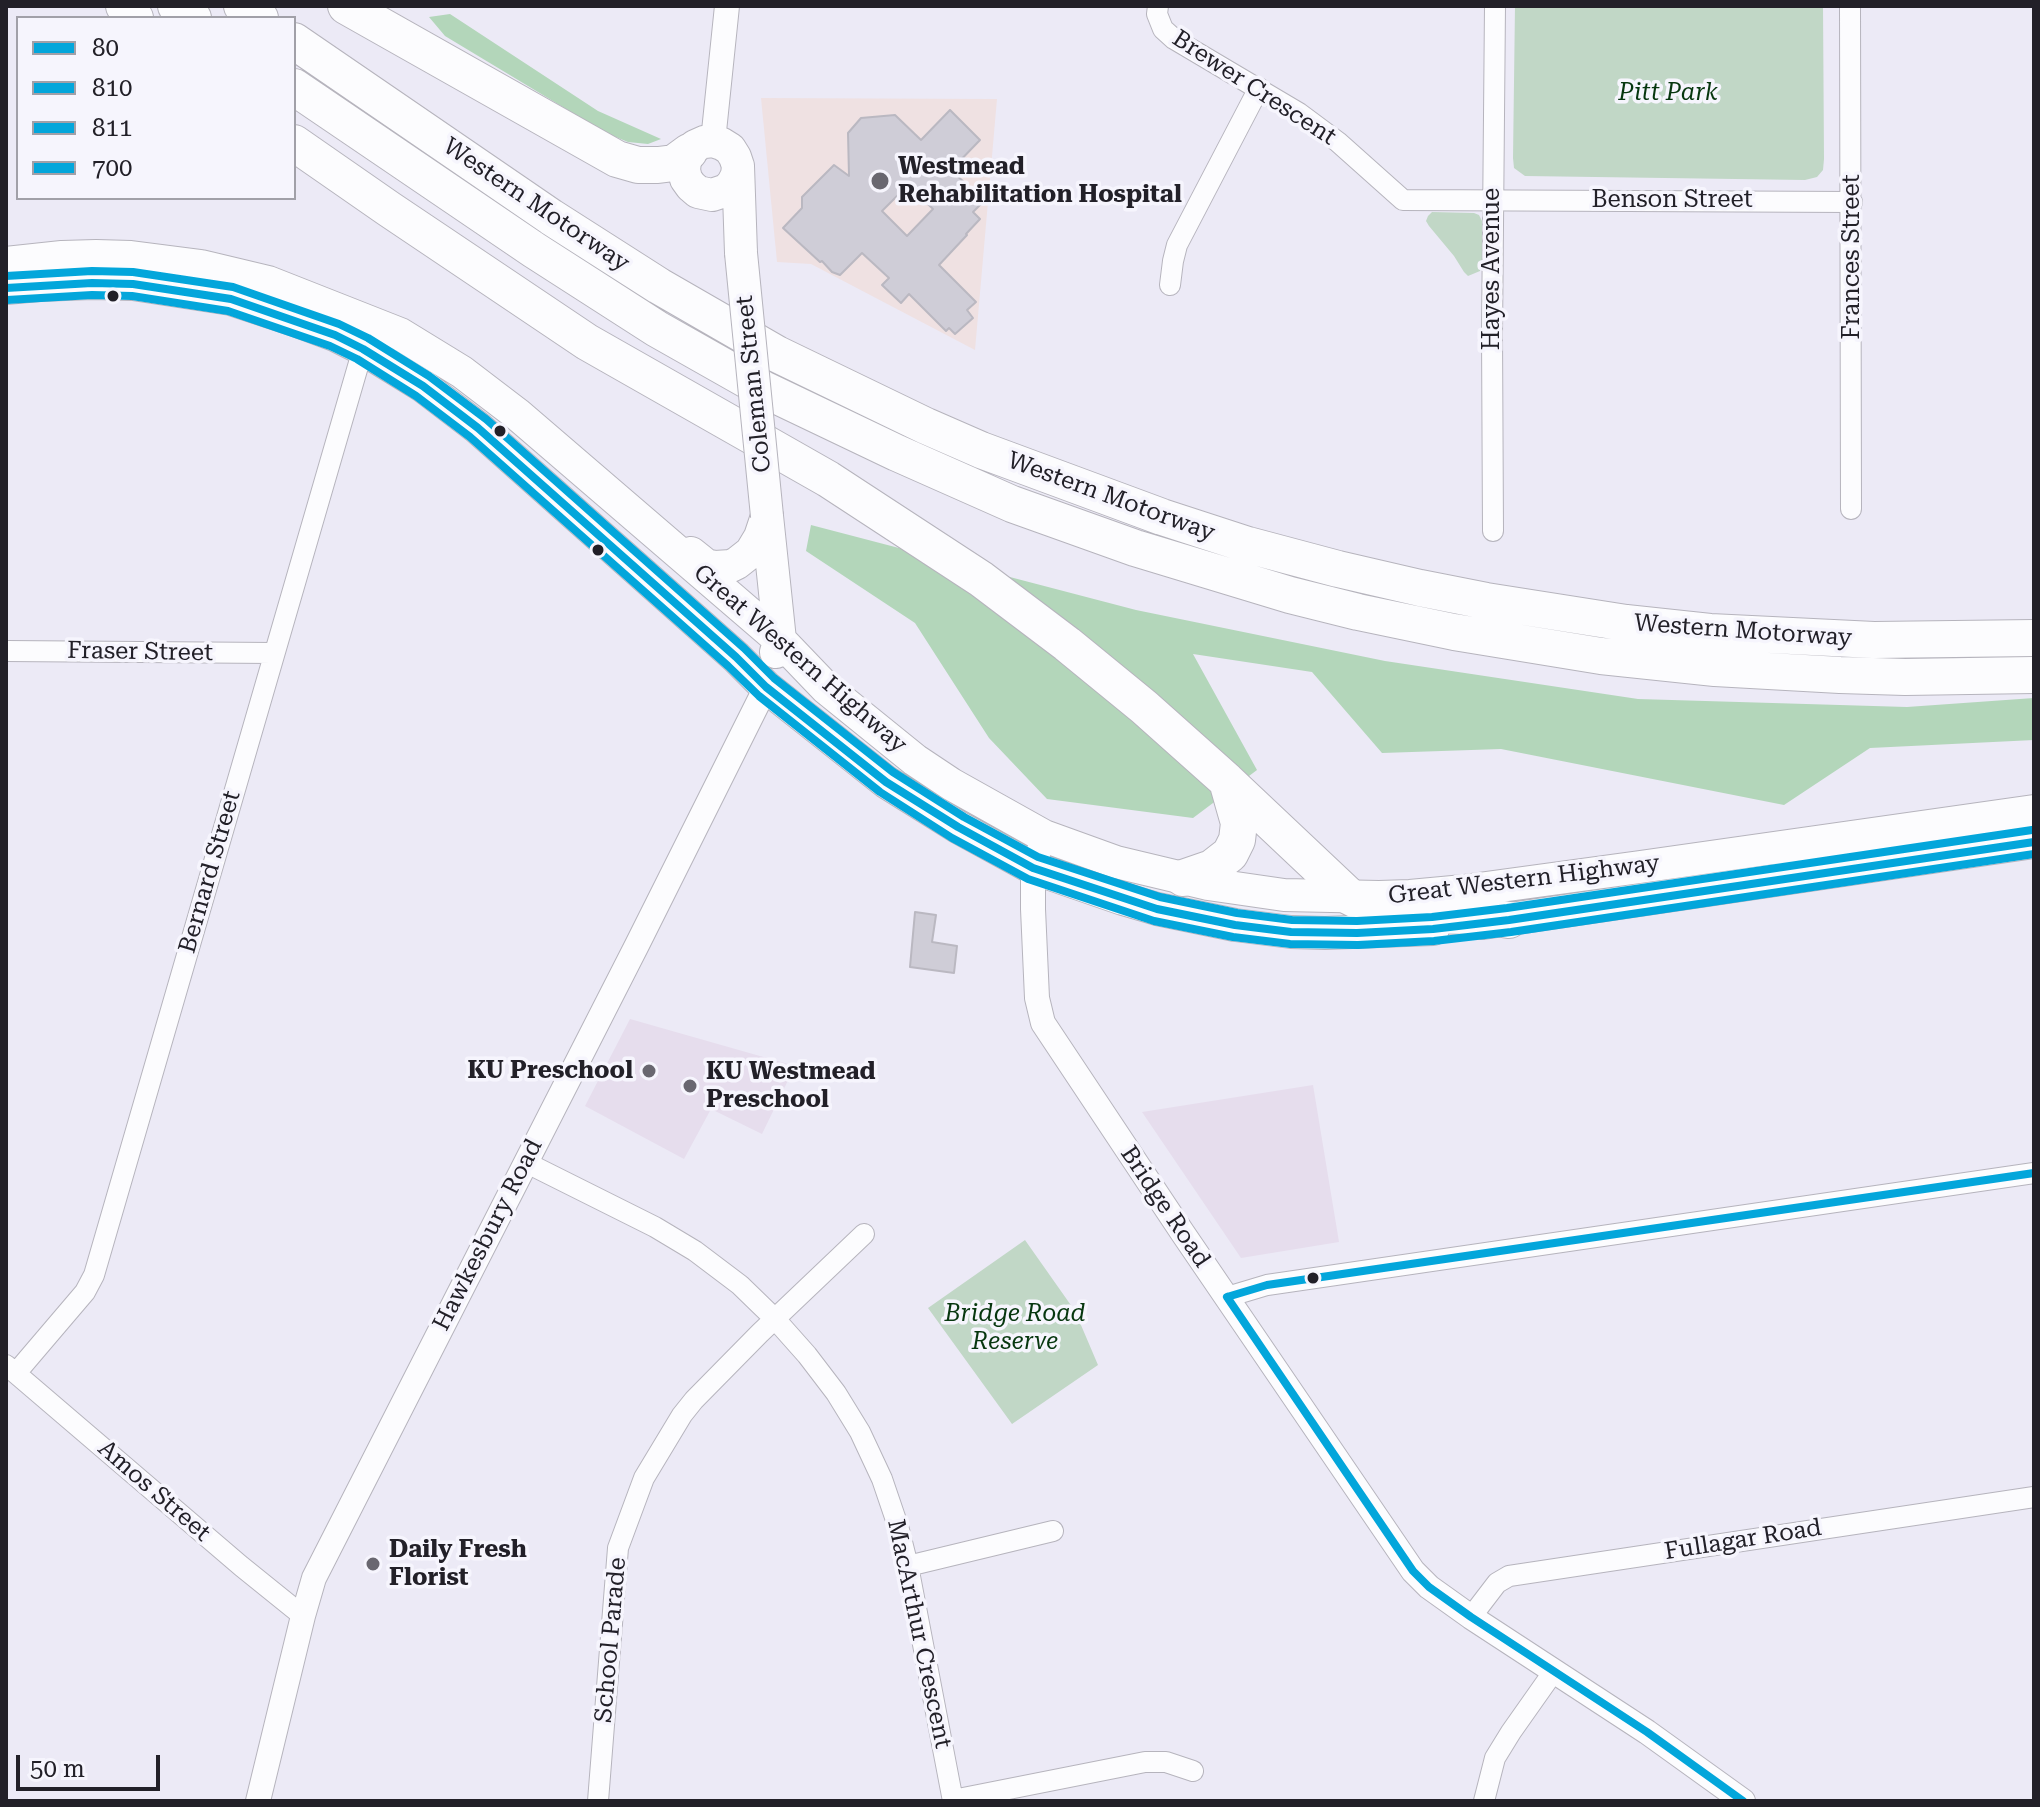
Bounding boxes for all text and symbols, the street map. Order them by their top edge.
legend [16,16,296,200]
street label: Brewer Crescent [1167,24,1341,152]
text: 80 [92,34,119,62]
text: 810 [92,74,132,102]
park label: Pitt Park [1618,79,1718,107]
text: 811 [92,114,132,142]
street label: Western Motorway [437,132,635,278]
place label: Westmead Rehabilitation Hospital [898,153,1182,209]
text: 700 [92,154,132,182]
marker: Westmead Rehabilitation Hospital [869,170,891,192]
street label: Frances Street [1838,174,1866,340]
street label: Benson Street [1591,186,1753,214]
street label: Hayes Avenue [1478,188,1506,350]
unlabelled marker [105,288,121,304]
street label: Coleman Street [730,294,778,474]
unlabelled marker [492,423,508,439]
street label: Western Motorway [1003,446,1219,548]
unlabelled marker [590,542,606,558]
street label: Great Western Highway [687,559,913,759]
street label: Western Motorway [1633,609,1853,653]
street label: Fraser Street [67,636,213,668]
street label: Bernard Street [173,787,247,957]
street label: Great Western Highway [1387,849,1661,911]
place label: KU Preschool [467,1057,633,1085]
place label: KU Westmead Preschool [706,1058,876,1114]
marker: KU Preschool [640,1062,658,1080]
marker: KU Westmead Preschool [681,1077,699,1095]
street label: Hawkesbury Road [427,1134,549,1336]
street label: Bridge Road [1114,1141,1216,1273]
unlabelled marker [1305,1270,1321,1286]
park label: Bridge Road Reserve [945,1300,1085,1356]
street label: Amos Street [92,1434,216,1548]
street label: Fullagar Road [1663,1513,1823,1567]
street label: MacArthur Crescent [881,1517,957,1751]
place label: Daily Fresh Florist [389,1536,527,1592]
marker: Daily Fresh Florist [364,1555,382,1573]
street label: School Parade [589,1556,633,1724]
scale bar [20,1739,164,1789]
text: 50 m [30,1755,85,1783]

